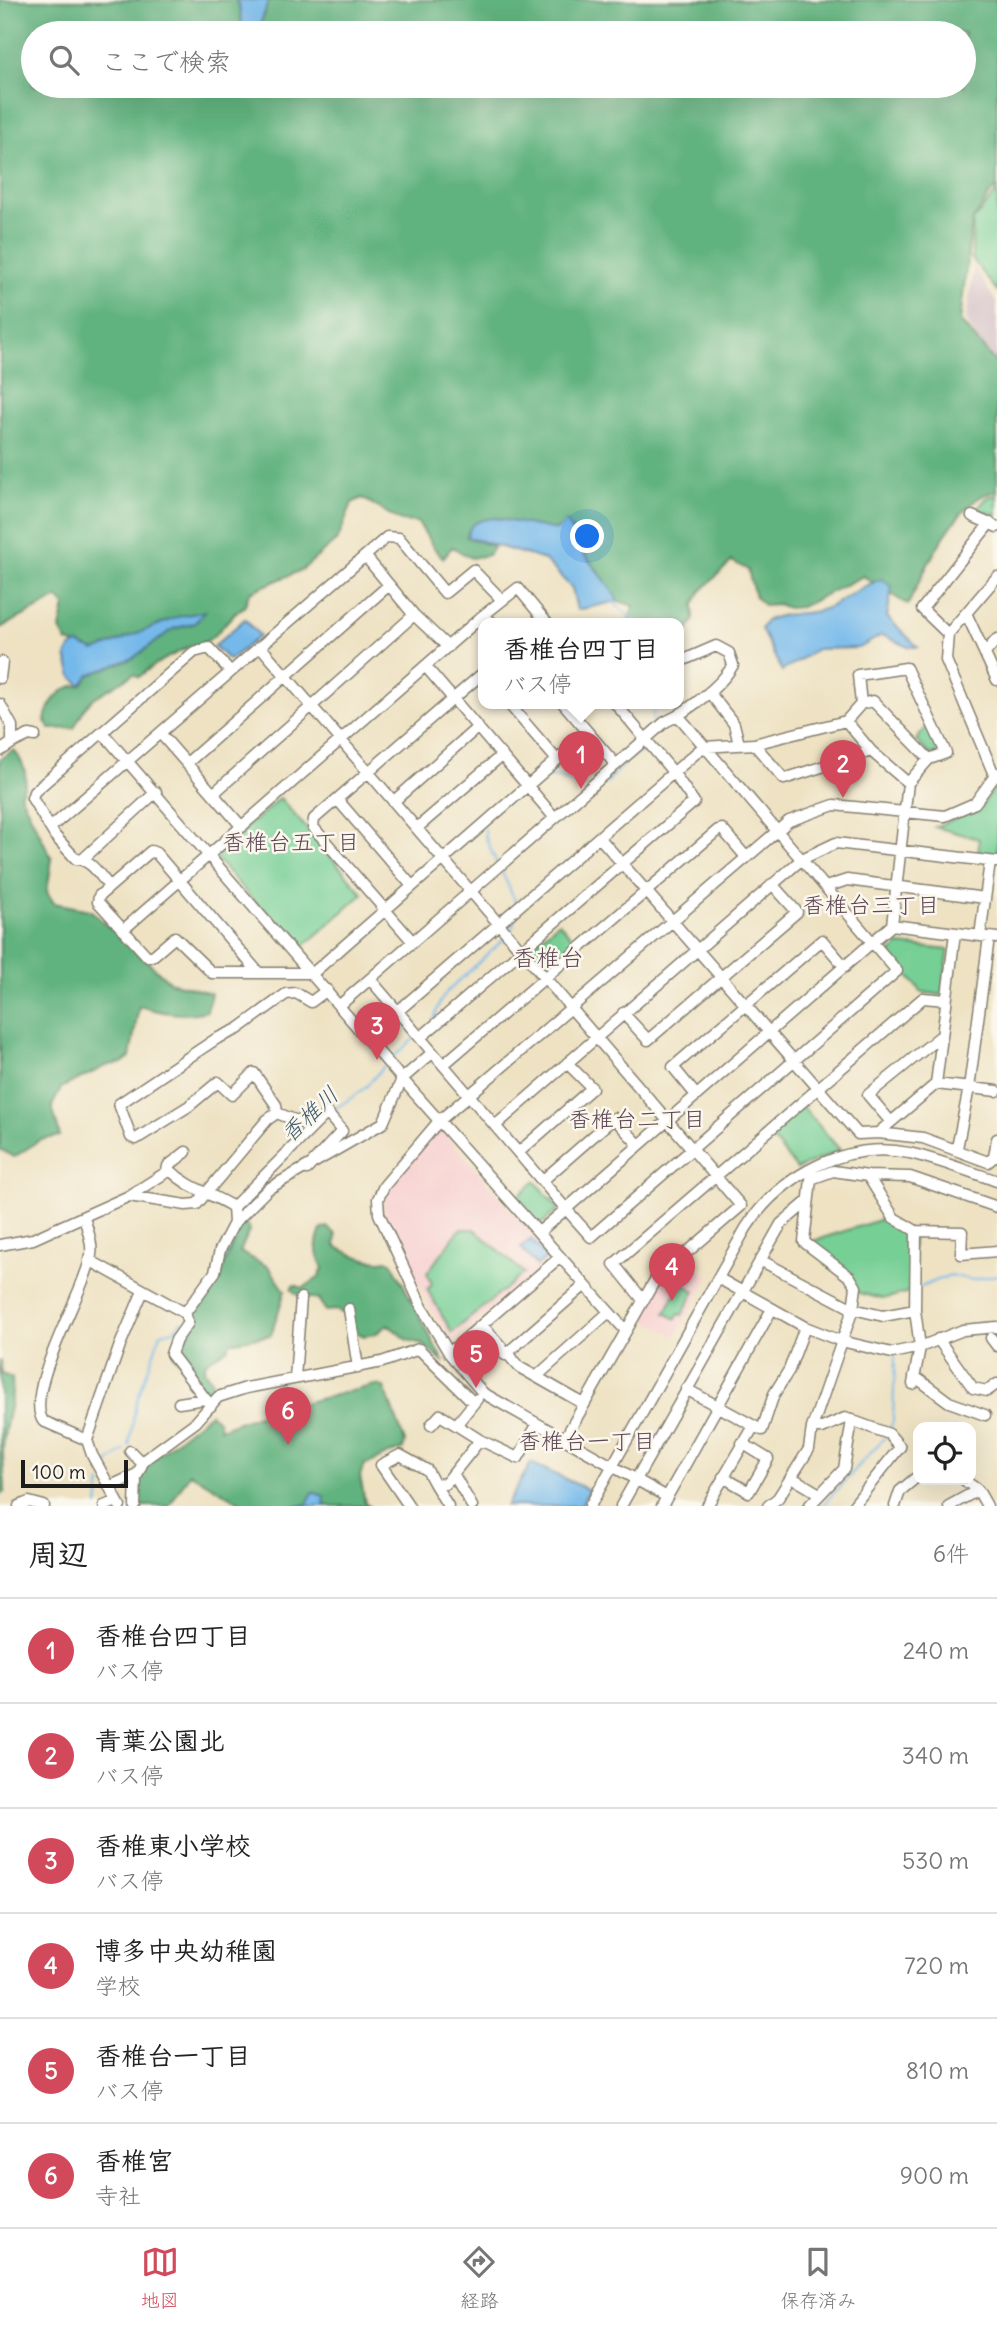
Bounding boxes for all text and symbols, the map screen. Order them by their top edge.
search box [21,21,976,98]
icon: search [45,41,83,79]
text: ここで検索 [101,45,231,78]
your location [570,519,604,553]
popup [478,618,684,709]
text: 香椎台四丁目 [503,632,659,665]
text: バス停 [503,669,572,698]
pin: 1 [558,731,604,789]
pin: 2 [820,740,866,798]
district label: 香椎台五丁目 [222,827,360,856]
district label: 香椎台三丁目 [802,890,940,919]
district label: 香椎台 [512,942,584,972]
pin: 3 [354,1002,400,1060]
water label: 香椎川 [274,1080,344,1148]
district label: 香椎台二丁目 [568,1104,706,1133]
pin: 4 [649,1243,695,1301]
pin: 5 [453,1330,499,1388]
pin: 6 [265,1387,311,1445]
map controls [913,1422,976,1485]
button: locate [913,1422,976,1485]
district label: 香椎台一丁目 [518,1426,656,1455]
scale bar [21,1457,128,1489]
text: 100 m [32,1460,86,1484]
text: 周辺 [28,1535,88,1573]
text: 6件 [933,1539,969,1568]
text: 香椎台四丁目 [95,1619,251,1652]
text: 1 [46,1636,56,1665]
text: 240 m [903,1636,969,1665]
text: バス停 [95,1656,164,1685]
text: 青葉公園北 [95,1724,225,1757]
text: 2 [45,1741,57,1770]
text: 340 m [902,1741,969,1770]
text: バス停 [95,1761,164,1790]
text: 香椎東小学校 [95,1829,251,1862]
text: 3 [44,1846,58,1875]
text: 530 m [902,1846,969,1875]
text: バス停 [95,1866,164,1895]
text: 博多中央幼稚園 [95,1934,277,1967]
text: 4 [44,1951,58,1980]
text: 720 m [904,1951,969,1980]
text: 学校 [95,1971,141,2000]
text: 香椎台一丁目 [95,2039,251,2072]
text: 5 [44,2056,58,2085]
text: 810 m [906,2056,969,2085]
text: バス停 [95,2076,164,2105]
text: 香椎宮 [95,2144,173,2177]
text: 6 [44,2161,58,2190]
text: 900 m [900,2161,969,2190]
text: 寺社 [95,2181,141,2210]
tab: 地図 [141,2243,179,2312]
tab: 経路 [460,2243,498,2312]
tab: 保存済み [780,2243,856,2312]

